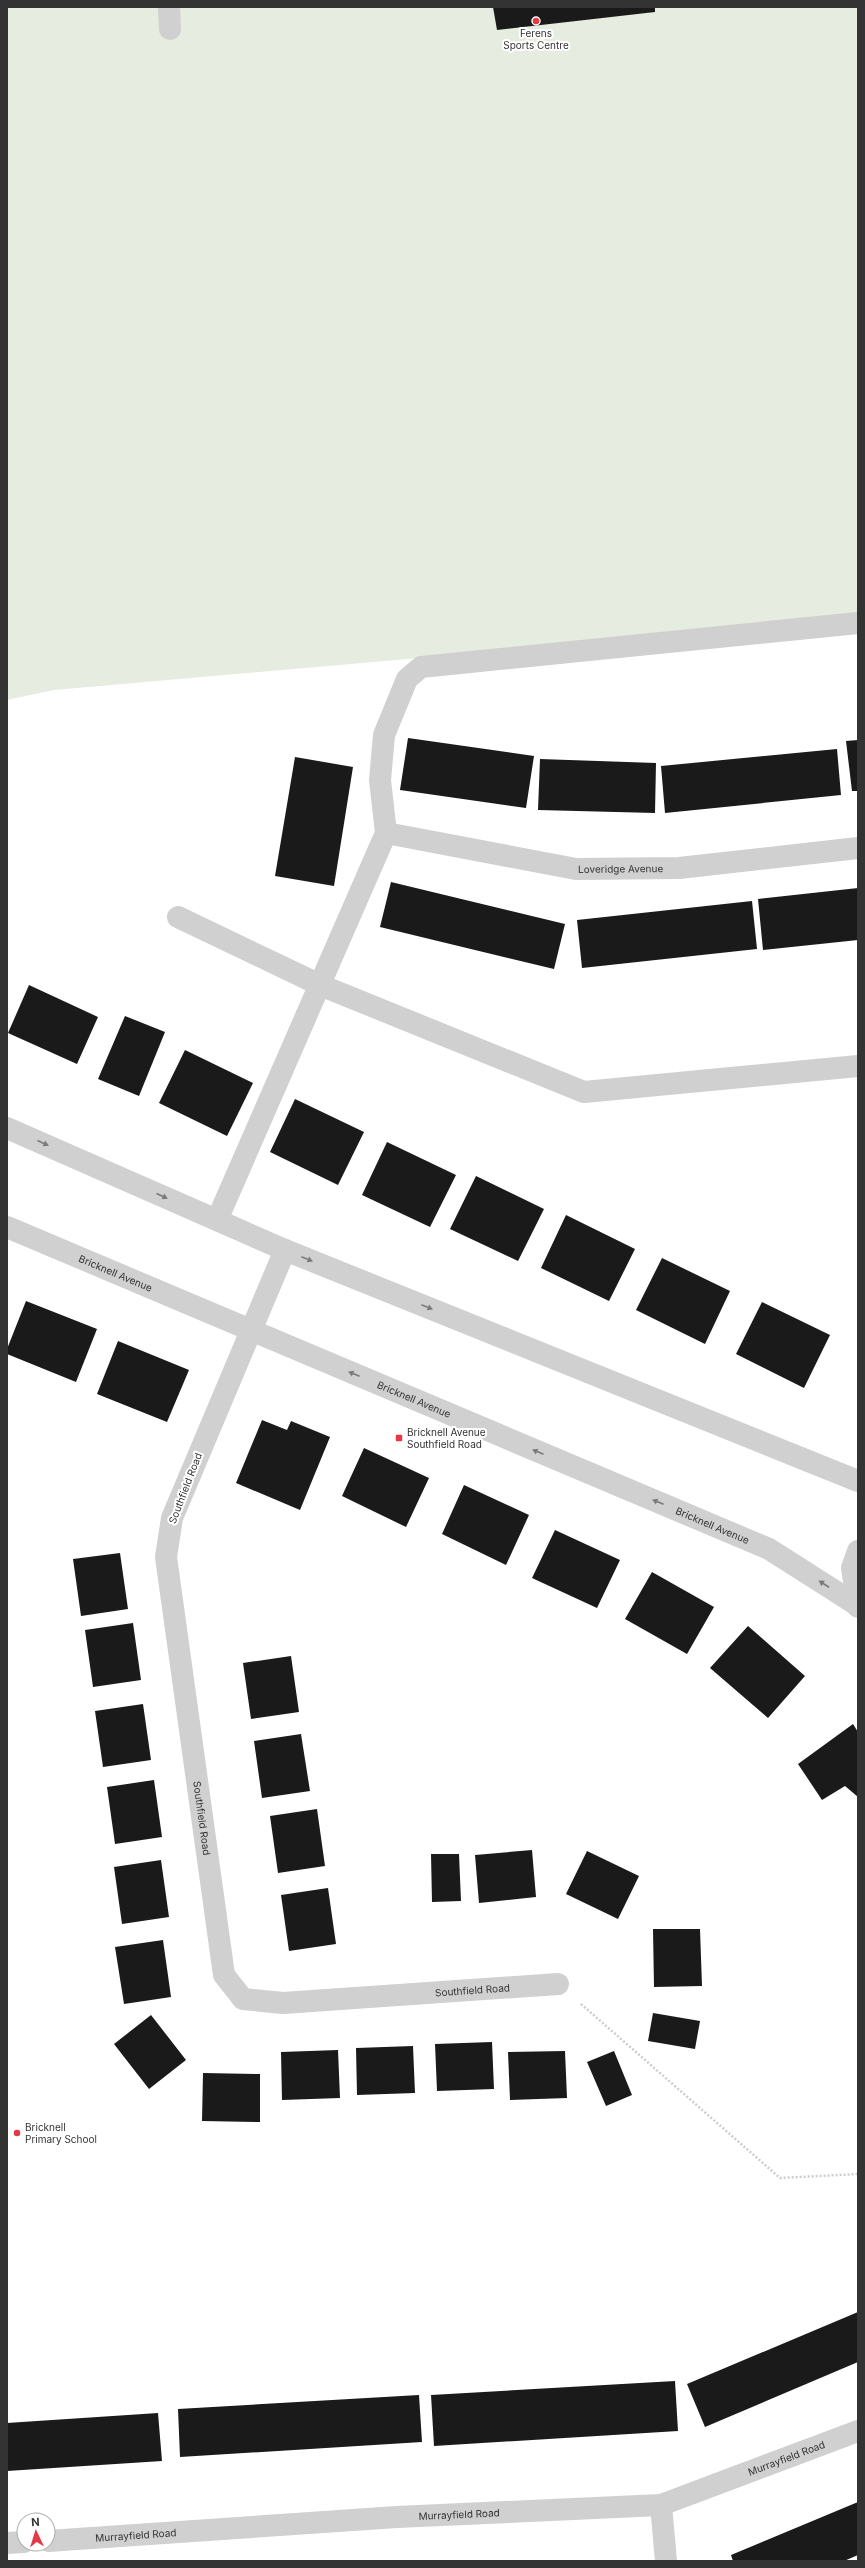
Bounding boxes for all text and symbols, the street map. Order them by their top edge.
marker: Ferens Sports Centre [531,16,541,26]
place label: Ferens Sports Centre [503,27,569,51]
street label: Loveridge Avenue [578,862,663,875]
one-way arrow [37,1141,49,1147]
one-way arrow [156,1193,168,1199]
street label: Bricknell Avenue [77,1252,154,1294]
one-way arrow [301,1256,313,1262]
one-way arrow [422,1305,434,1311]
one-way arrow [347,1371,359,1377]
street label: Bricknell Avenue [376,1378,453,1420]
place label: Bricknell Avenue Southfield Road [407,1426,486,1450]
marker: Bricknell Avenue Southfield Road [394,1433,404,1443]
one-way arrow [533,1449,544,1455]
street label: Southfield Road [166,1451,204,1525]
one-way arrow [652,1499,664,1506]
street label: Bricknell Avenue [674,1504,751,1546]
one-way arrow [818,1581,830,1588]
street label: Southfield Road [191,1780,213,1856]
street label: Southfield Road [435,1981,510,1998]
place label: Bricknell Primary School [25,2121,97,2145]
marker: Bricknell Primary School [12,2128,22,2138]
street label: Murrayfield Road [746,2438,827,2478]
street label: Murrayfield Road [418,2506,500,2522]
north arrow [16,2512,56,2552]
text: N [31,2515,40,2529]
street label: Murrayfield Road [95,2526,177,2544]

